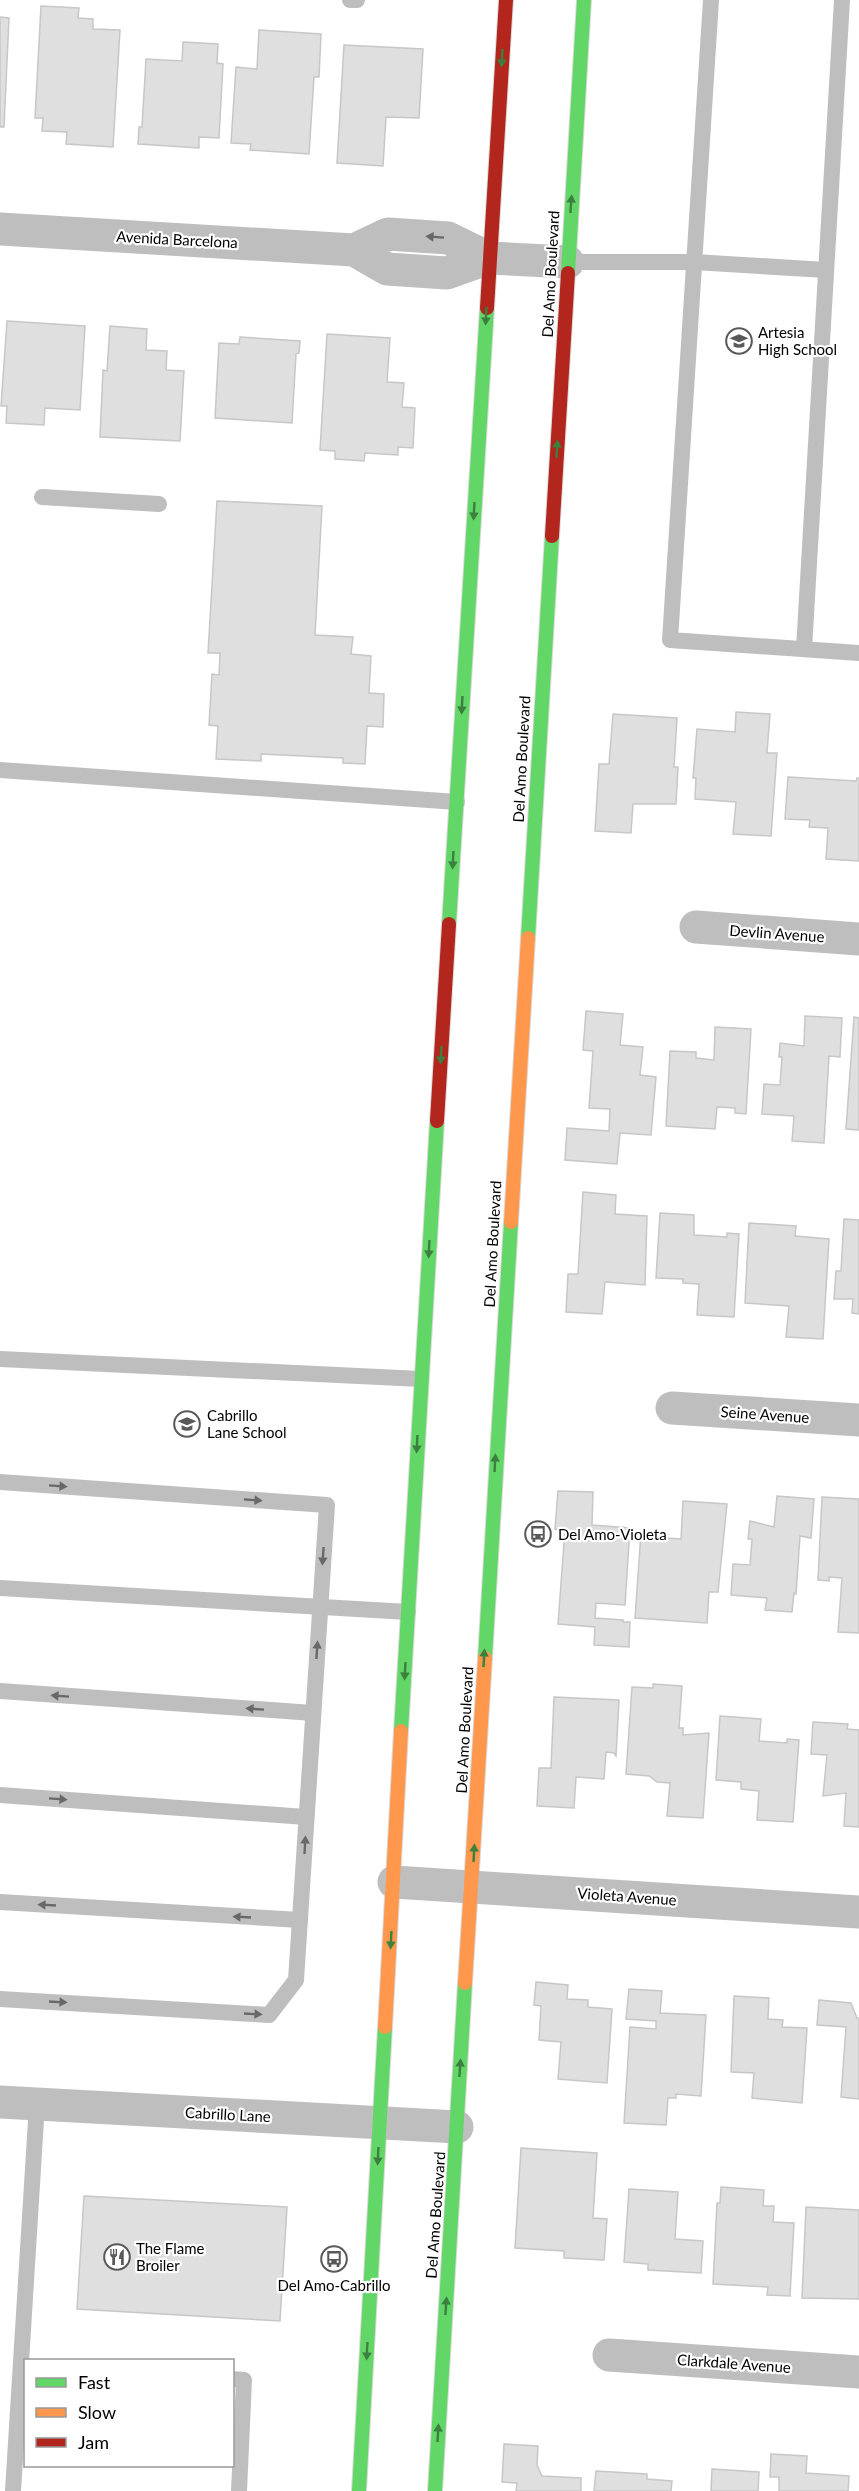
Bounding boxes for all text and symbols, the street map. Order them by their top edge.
one-way arrow [497,49,507,68]
one-way arrow [567,194,576,213]
street label: Del Amo Boulevard [538,210,562,338]
street label: Avenida Barcelona [116,227,238,251]
one-way arrow [426,232,445,242]
one-way arrow [481,307,491,326]
place label: Artesia High School [758,323,837,358]
school or university icon: Artesia High School [724,326,754,356]
one-way arrow [552,439,561,458]
one-way arrow [469,501,479,520]
street label: Del Amo Boulevard [509,695,533,823]
one-way arrow [458,696,467,715]
one-way arrow [448,851,458,870]
street label: Devlin Avenue [729,921,825,945]
one-way arrow [436,1045,446,1064]
street label: Del Amo Boulevard [480,1180,504,1308]
one-way arrow [425,1240,434,1259]
street label: Seine Avenue [720,1402,810,1426]
place label: Cabrillo Lane School [207,1406,286,1441]
school or university icon: Cabrillo Lane School [172,1409,202,1439]
one-way arrow [413,1435,422,1454]
one-way arrow [490,1454,499,1473]
one-way arrow [49,1481,68,1491]
one-way arrow [243,1495,262,1505]
bus stop icon: Del Amo-Violeta [523,1519,553,1549]
place label: Del Amo-Violeta [558,1525,667,1543]
one-way arrow [319,1547,328,1566]
one-way arrow [312,1641,322,1660]
one-way arrow [479,1649,489,1668]
one-way arrow [400,1661,409,1680]
street label: Del Amo Boulevard [452,1666,476,1794]
one-way arrow [51,1691,70,1700]
one-way arrow [245,1704,264,1714]
one-way arrow [49,1795,68,1804]
one-way arrow [300,1836,309,1855]
one-way arrow [469,1843,478,1862]
street label: Violeta Avenue [577,1884,677,1908]
one-way arrow [38,1901,57,1910]
one-way arrow [233,1912,252,1922]
one-way arrow [386,1931,395,1950]
one-way arrow [49,1998,68,2007]
one-way arrow [244,2009,263,2018]
one-way arrow [456,2059,465,2078]
street label: Cabrillo Lane [185,2103,271,2125]
one-way arrow [374,2147,383,2166]
street label: Del Amo Boulevard [422,2151,448,2279]
place label: The Flame Broiler [136,2239,205,2274]
restaurant icon: The Flame Broiler [102,2242,132,2272]
bus stop icon: Del Amo-Cabrillo [319,2244,349,2274]
place label: Del Amo-Cabrillo [277,2276,391,2294]
one-way arrow [441,2297,450,2316]
one-way arrow [362,2341,371,2360]
street label: Clarkdale Avenue [676,2350,792,2376]
legend [24,2359,234,2467]
text: Fast [78,2371,111,2393]
text: Slow [78,2401,116,2423]
one-way arrow [433,2423,443,2442]
text: Jam [78,2431,109,2453]

